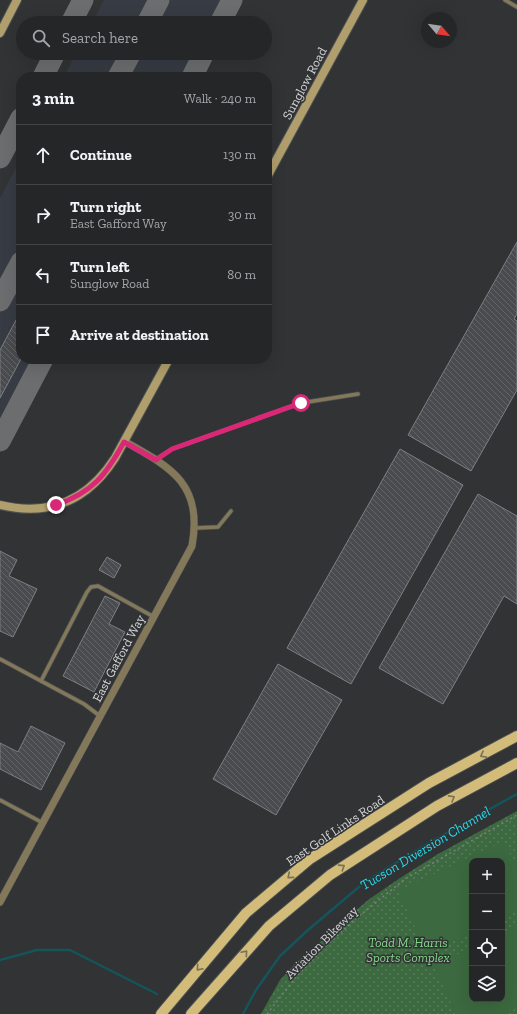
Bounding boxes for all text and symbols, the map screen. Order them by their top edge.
north arrow [421,12,457,48]
search box [16,16,272,60]
icon: search [30,27,52,49]
text: Search here [62,29,138,47]
street label: Sunglow Road [279,45,330,122]
text: 3 min [32,88,74,108]
text: Walk · 240 m [184,91,256,106]
icon: ahead [32,144,54,166]
text: Continue [70,146,132,164]
text: 130 m [223,147,256,162]
text: Turn right [70,198,141,216]
icon: right [32,204,54,226]
text: 30 m [228,207,256,222]
text: East Gafford Way [70,216,167,231]
text: Turn left [70,258,130,276]
icon: left [32,264,54,286]
text: 80 m [227,267,256,282]
text: Sunglow Road [70,276,149,291]
icon: arrive [32,324,54,346]
text: Arrive at destination [70,326,209,344]
route start [292,394,310,412]
route end [47,496,65,514]
street label: East Gafford Way [89,612,148,704]
one-way arrow [479,750,487,757]
street label: East Golf Links Road [283,792,387,869]
one-way arrow [448,796,455,803]
water label: Tucson Diversion Channel [357,803,493,894]
map controls [469,858,505,1002]
button: + [469,858,505,894]
one-way arrow [337,865,344,872]
one-way arrow [287,872,295,879]
button: − [469,894,505,930]
street label: Aviation Bikeway [282,903,361,982]
button: locate [469,930,505,966]
park label: Todd M. Harris Sports Complex [366,935,450,965]
one-way arrow [240,950,247,958]
one-way arrow [196,963,203,971]
button: layers [469,966,505,1002]

